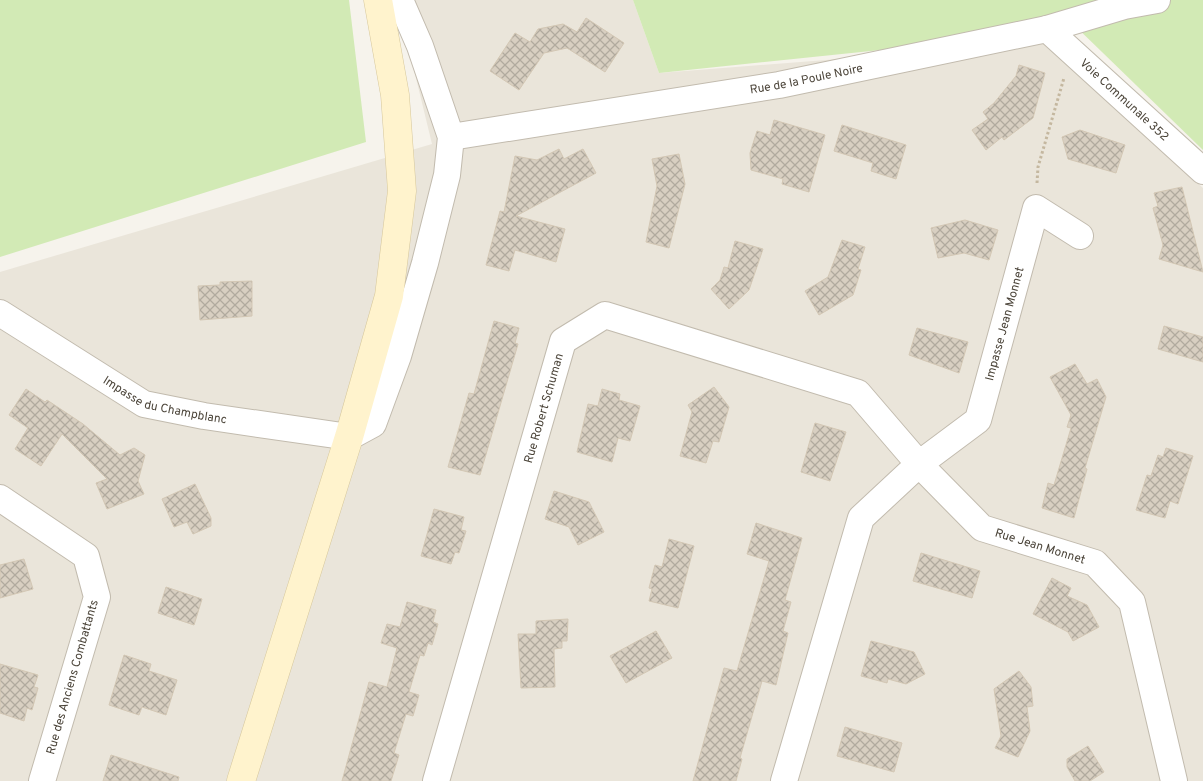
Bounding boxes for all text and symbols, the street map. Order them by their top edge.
street label: Voie Communale 352 [1076,56,1172,145]
street label: Rue de la Poule Noire [749,61,864,99]
street label: Impasse Jean Monnet [982,265,1028,383]
street label: Rue Robert Schuman [521,351,568,465]
street label: Impasse du Champblanc [99,373,228,428]
street label: Rue Jean Monnet [993,525,1087,569]
street label: Rue des Anciens Combattants [43,598,103,757]

